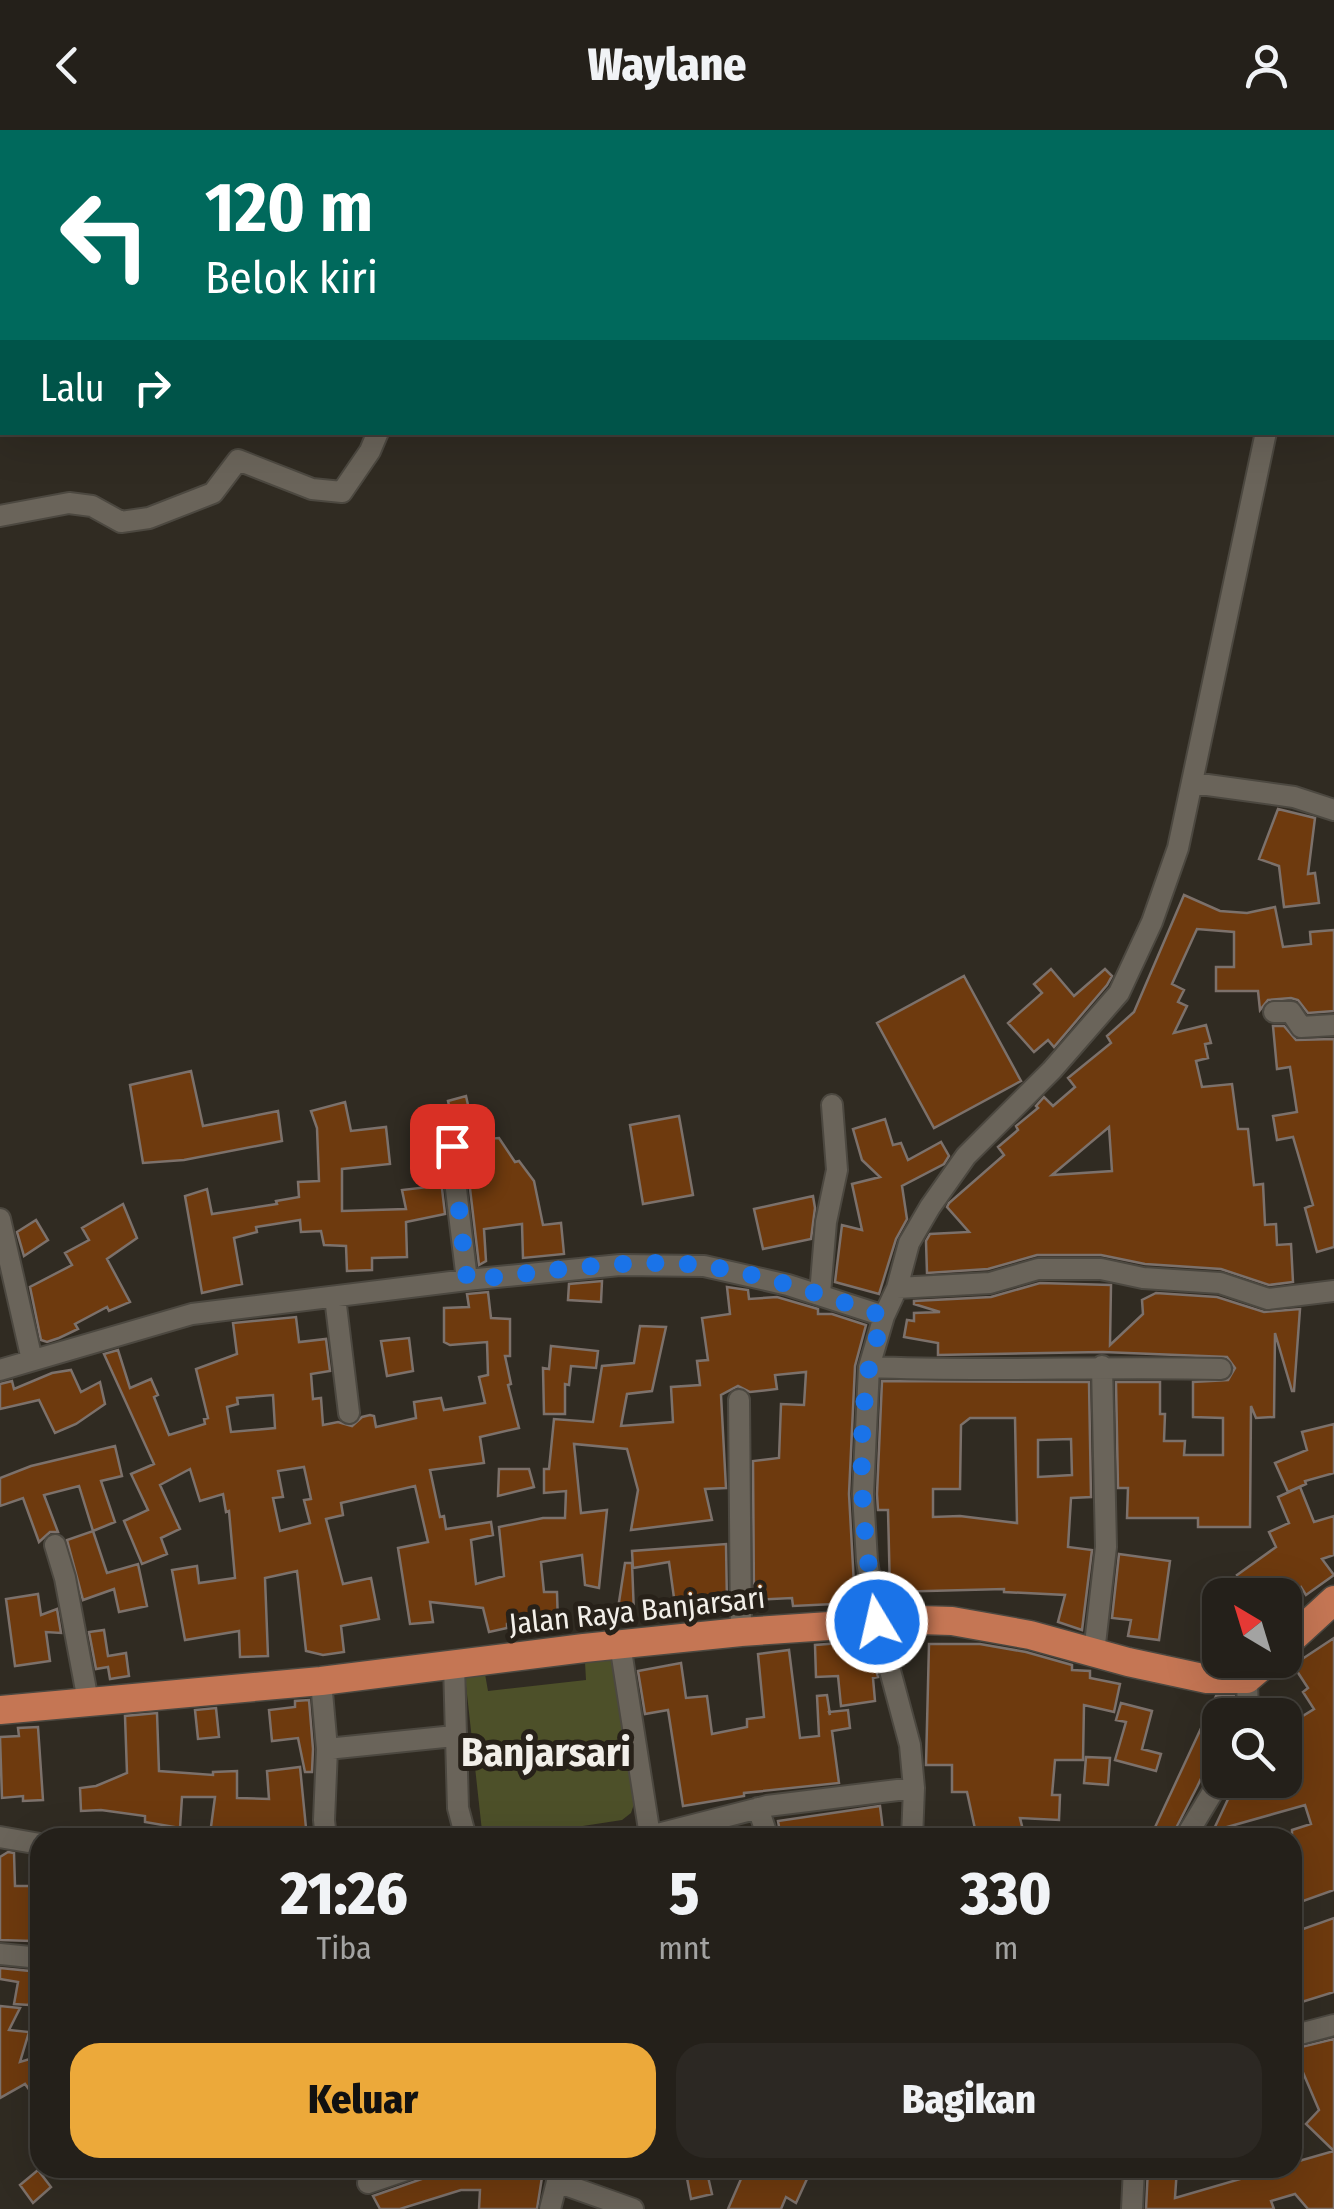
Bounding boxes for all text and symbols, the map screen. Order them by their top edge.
icon: back [40,38,95,93]
text: Waylane [588,38,746,92]
icon: person [1239,38,1294,93]
text: 120 m [205,166,373,250]
icon: left [40,170,170,300]
text: Belok kiri [205,251,378,305]
icon: right [125,360,180,415]
text: Lalu [40,365,105,411]
pin [410,1104,495,1189]
icon: arrive [425,1119,480,1174]
position arrow [825,1570,929,1674]
north arrow [1202,1578,1302,1678]
map controls [1202,1578,1302,1798]
street label: Jalan Raya Banjarsari [507,1580,767,1642]
button: search [1202,1698,1302,1798]
district label: Banjarsari [461,1729,631,1777]
text: 21:26 [281,1858,408,1930]
text: 5 [669,1858,699,1930]
text: 330 [961,1858,1051,1930]
text: Tiba [316,1929,372,1967]
text: mnt [658,1929,710,1967]
text: m [994,1929,1018,1967]
button: Keluar [70,2043,656,2158]
button: Bagikan [676,2043,1262,2158]

